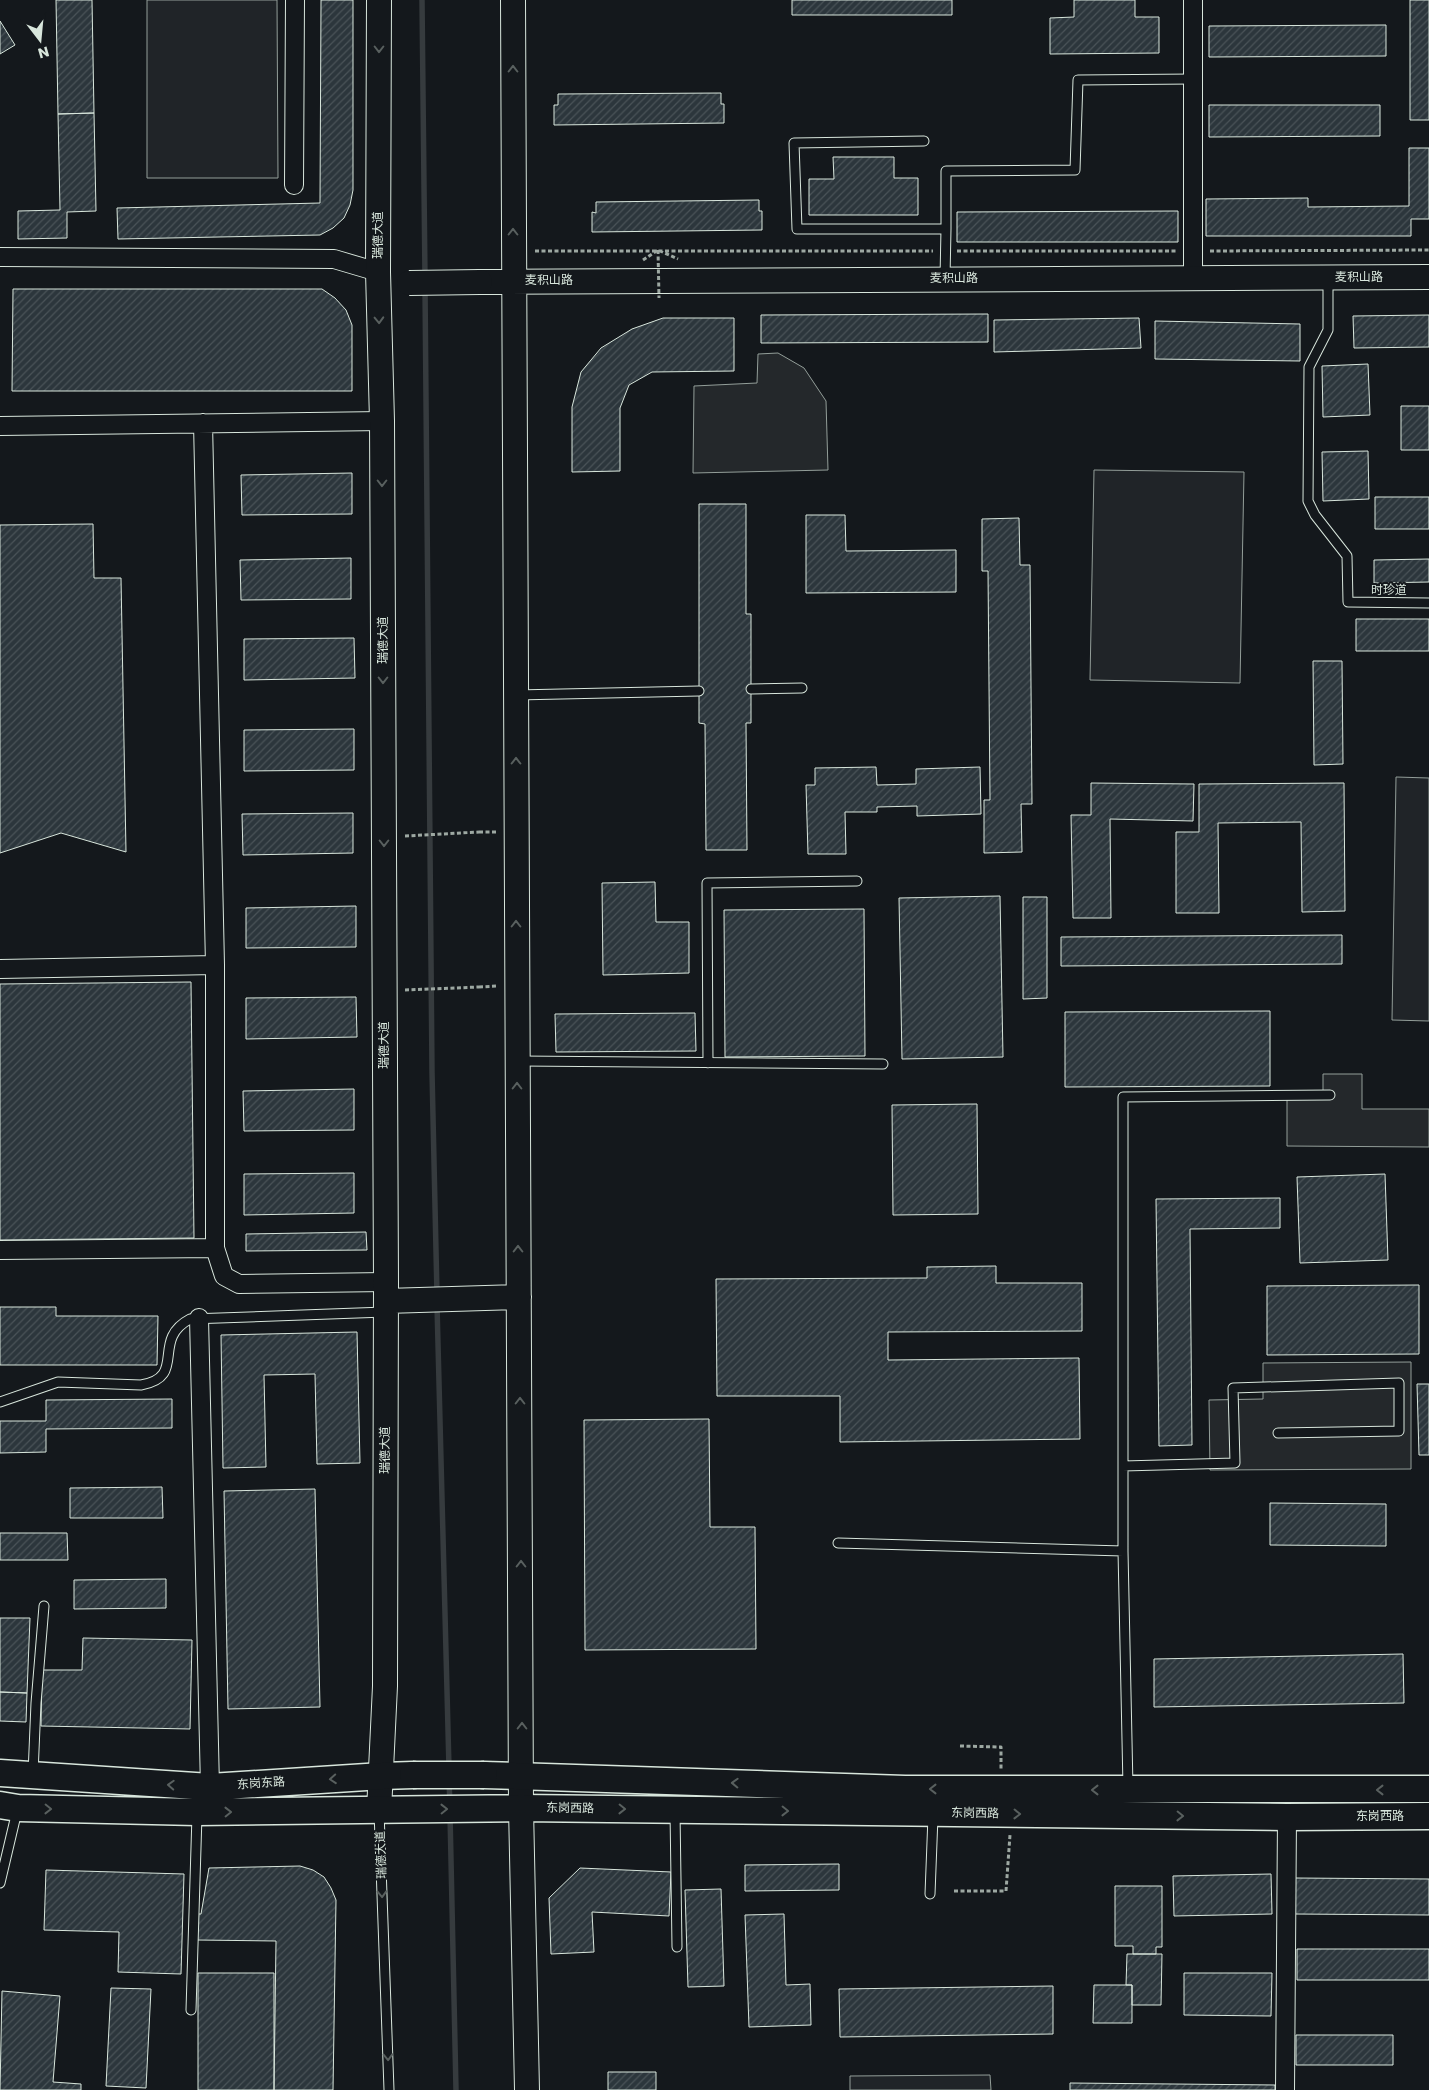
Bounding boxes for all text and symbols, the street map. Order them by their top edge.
north arrow [15,15,65,65]
text: N [36,41,51,64]
one-way arrow [374,45,384,53]
one-way arrow [508,65,518,72]
street label: 瑞德大道 [369,211,386,259]
one-way arrow [508,227,518,235]
street label: 麦积山路 [1335,268,1383,285]
street label: 麦积山路 [930,269,978,286]
street label: 麦积山路 [525,271,573,288]
one-way arrow [374,317,384,325]
one-way arrow [377,479,387,487]
street label: 时珍道 [1371,581,1407,598]
street label: 瑞德大道 [374,616,391,664]
one-way arrow [378,676,388,684]
one-way arrow [511,757,521,764]
one-way arrow [379,839,389,847]
one-way arrow [511,919,521,927]
street label: 瑞德大道 [375,1021,392,1069]
one-way arrow [512,1082,522,1090]
one-way arrow [513,1244,524,1252]
one-way arrow [514,1397,525,1405]
street label: 瑞德大道 [376,1426,393,1474]
one-way arrow [515,1559,526,1567]
one-way arrow [517,1722,527,1730]
street label: 东岗东路 [236,1772,286,1793]
one-way arrow [329,1773,337,1784]
one-way arrow [731,1778,739,1788]
one-way arrow [167,1779,175,1790]
one-way arrow [929,1784,936,1794]
one-way arrow [1091,1785,1099,1795]
one-way arrow [1376,1785,1384,1795]
street label: 东岗西路 [546,1799,594,1816]
one-way arrow [45,1804,53,1814]
one-way arrow [440,1804,448,1814]
one-way arrow [618,1804,626,1814]
street label: 东岗西路 [951,1804,999,1821]
one-way arrow [781,1806,789,1816]
one-way arrow [225,1807,233,1817]
street label: 东岗西路 [1356,1807,1404,1824]
one-way arrow [1014,1809,1021,1819]
one-way arrow [1176,1811,1184,1821]
street label: 瑞德大道 [371,1831,390,1879]
one-way arrow [377,1891,387,1899]
one-way arrow [383,2053,393,2061]

